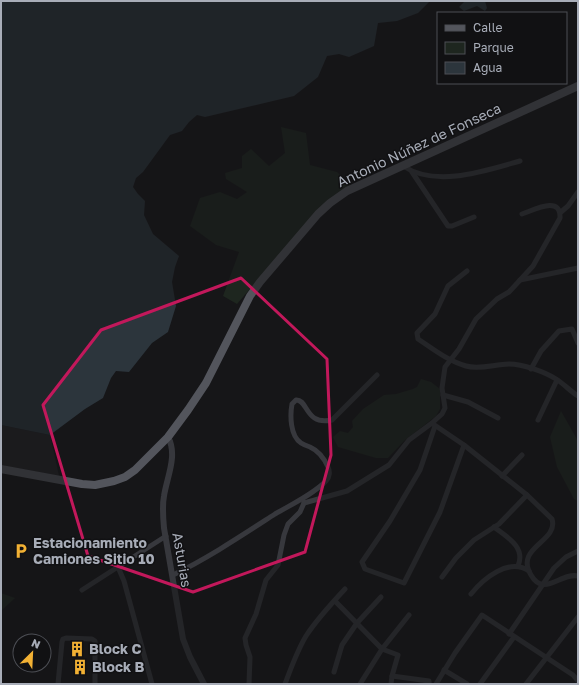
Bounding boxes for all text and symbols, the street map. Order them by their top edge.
legend [437,12,567,84]
text: Calle [473,20,503,35]
text: Parque [473,40,514,55]
text: Agua [473,60,502,75]
street label: Antonio Núñez de Fonseca [334,99,504,190]
street label: Asturias [169,531,196,589]
place label: Estacionamiento Camiones Sitio 10 [33,534,154,567]
parking icon: Estacionamiento Camiones Sitio 10 [12,542,30,560]
north arrow [12,633,52,673]
text: N [30,636,43,651]
building icon: Block C [68,640,86,658]
place label: Block C [89,640,142,657]
building icon: Block B [71,658,89,676]
place label: Block B [92,658,145,675]

